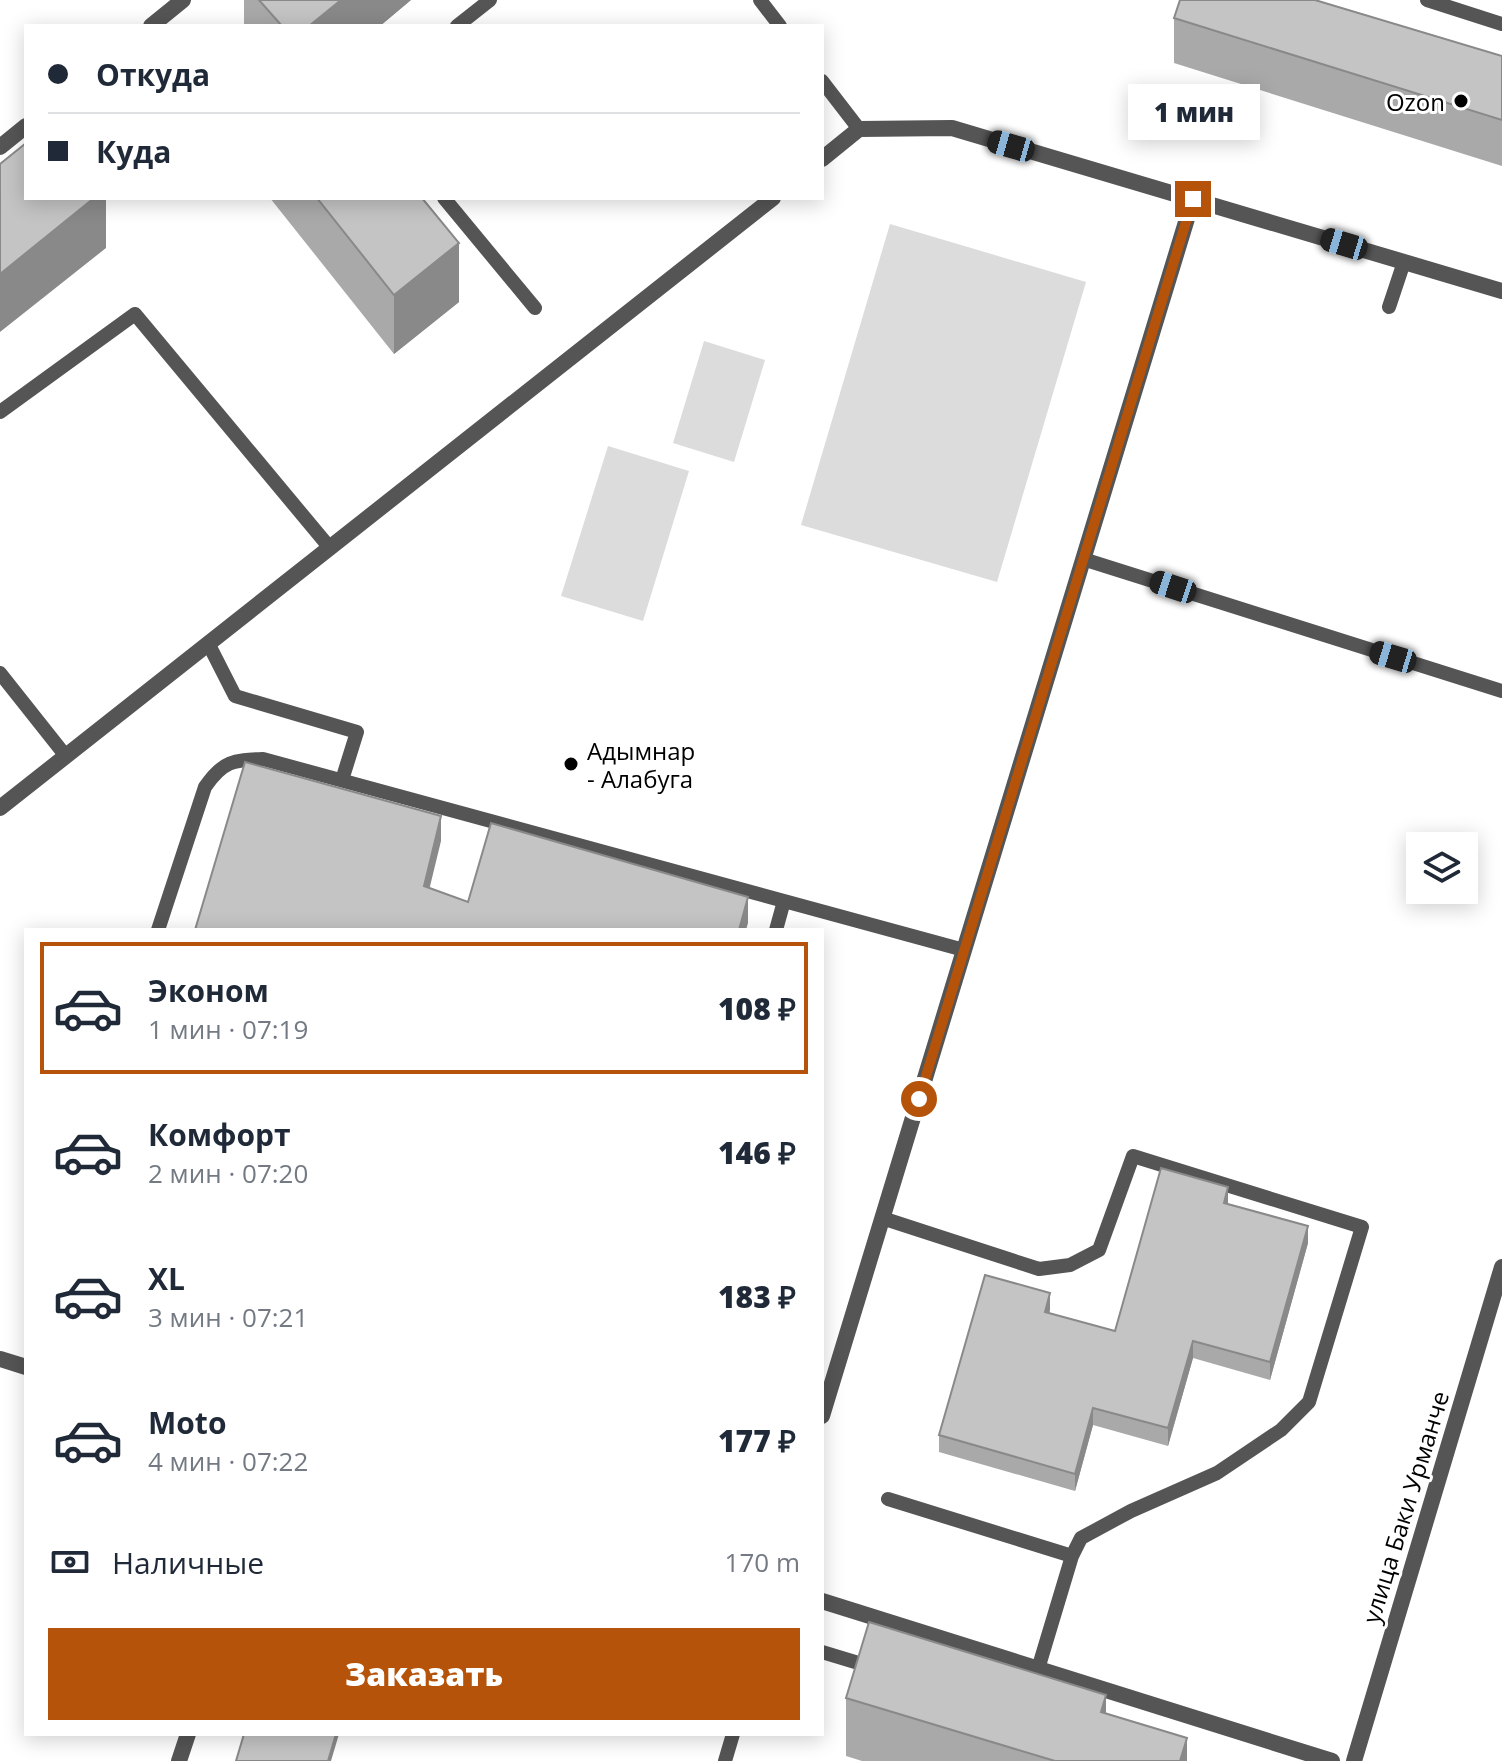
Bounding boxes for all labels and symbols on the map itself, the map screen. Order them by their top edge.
callout: 1 мин [1127,83,1259,139]
place label: Ozon [1386,85,1445,118]
marker: Ozon [1452,92,1470,110]
car [985,128,1037,164]
route end [1175,181,1211,217]
car [1318,226,1370,262]
car [1146,568,1200,606]
car [1367,639,1419,675]
place label: Адымнар - Алабуга [587,734,695,795]
marker: Адымнар - Алабуга [562,755,580,773]
route start [901,1081,937,1117]
street label: улица Баки Урманче [1354,1387,1456,1627]

